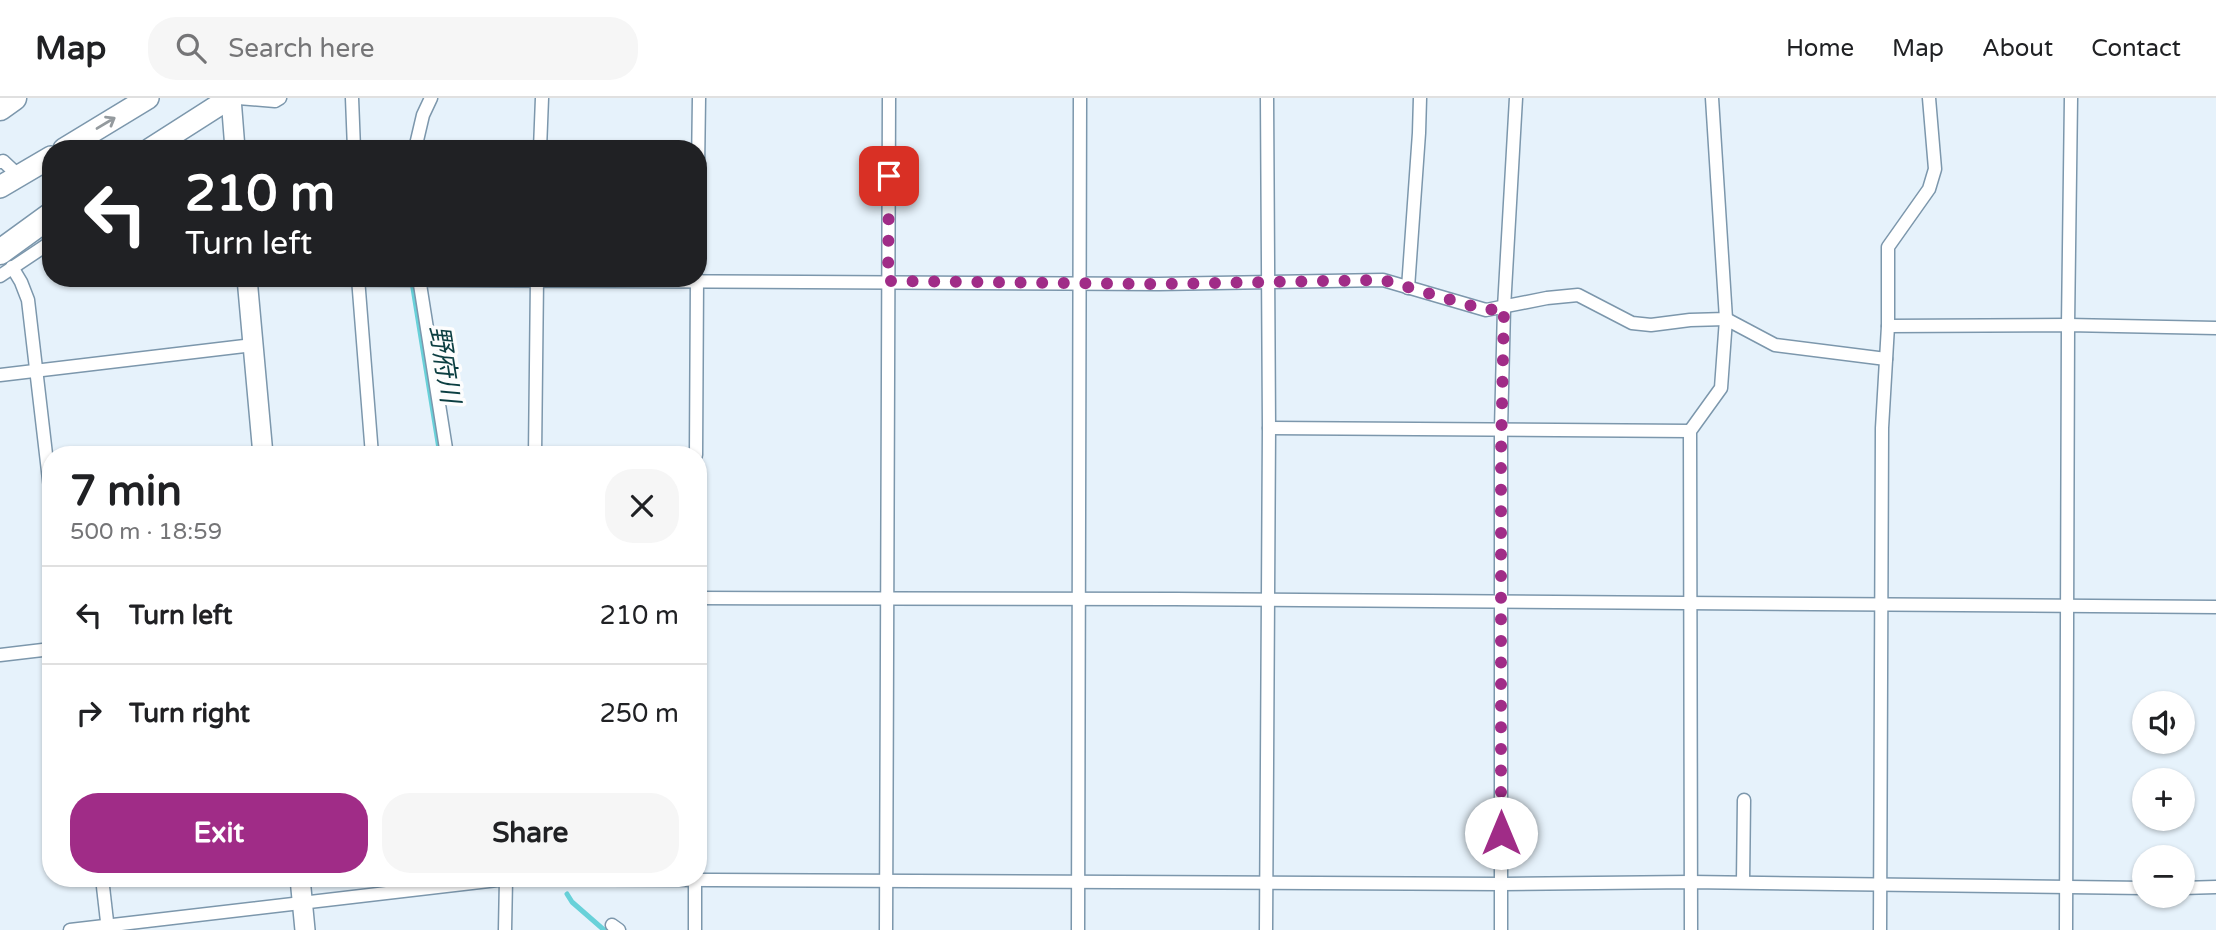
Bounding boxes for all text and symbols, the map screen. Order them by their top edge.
search box [148,17,638,80]
text: Map [35,29,106,68]
icon: search [172,29,210,67]
text: Search here [228,33,374,64]
text: Home [1786,34,1854,63]
text: Map [1892,34,1944,63]
text: About [1982,34,2053,63]
text: Contact [2091,34,2181,63]
one-way arrow [95,116,115,130]
pin [859,146,919,206]
icon: arrive [870,157,908,195]
text: 210 m [185,165,335,224]
icon: left [70,168,161,259]
text: Turn left [185,225,312,263]
water label: 野府川 [423,323,466,408]
text: 7 min [70,466,182,517]
button: close [605,469,679,543]
text: 500 m · 18:59 [70,518,222,546]
icon: left [70,596,108,634]
text: Turn left [129,600,232,631]
text: 210 m [599,600,679,631]
map controls [2132,691,2195,908]
button: sound [2132,691,2195,754]
icon: right [70,694,108,732]
text: Turn right [129,698,250,729]
text: 250 m [599,698,679,729]
button: + [2132,768,2195,831]
button: Exit [70,793,368,873]
button: Share [382,793,679,873]
position arrow [1464,796,1538,870]
button: − [2132,845,2195,908]

